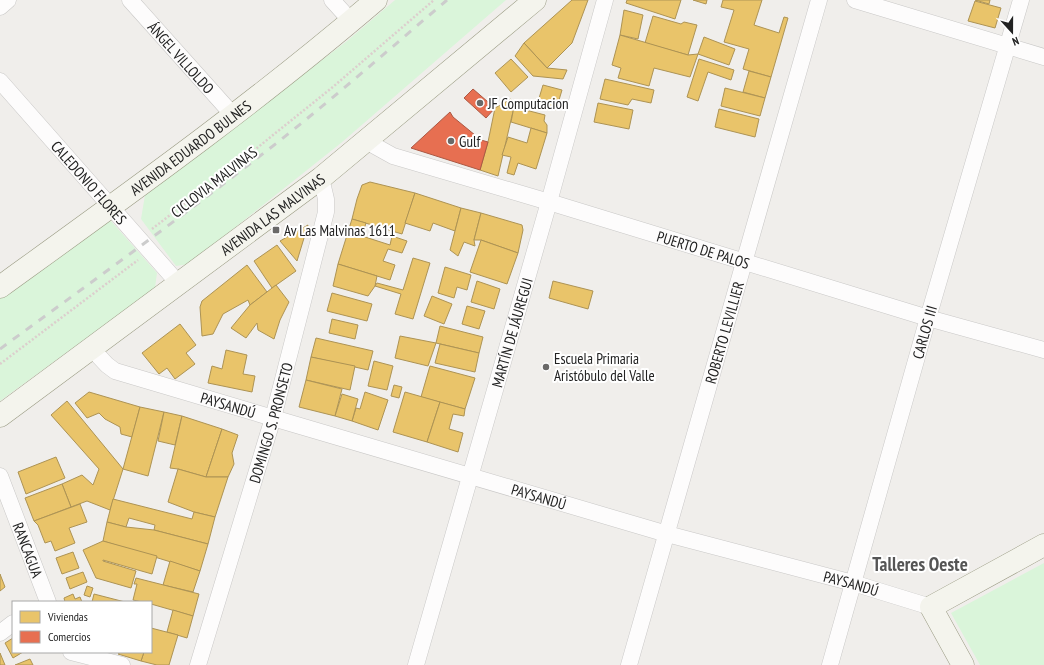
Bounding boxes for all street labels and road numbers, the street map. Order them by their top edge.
street label: ÁNGEL VILLOLDO [144,17,219,97]
street label: AVENIDA EDUARDO BULNES [126,96,255,199]
street label: CALEDONIO FLORES [47,136,131,228]
street label: CICLOVIA MALVINAS [167,142,261,222]
street label: AVENIDA LAS MALVINAS [216,169,328,259]
street label: PUERTO DE PALOS [655,226,752,272]
street label: MARTÍN DE JÁUREGUI [487,275,536,389]
street label: ROBERTO LEVILLIER [700,279,748,386]
street label: CARLOS III [907,303,941,361]
street label: DOMINGO S. PRONSETO [244,360,296,485]
street label: PAYSANDÚ [198,388,258,422]
street label: PAYSANDÚ [509,479,569,513]
street label: RANCAGUA [9,520,48,581]
street label: PAYSANDÚ [822,566,881,600]

